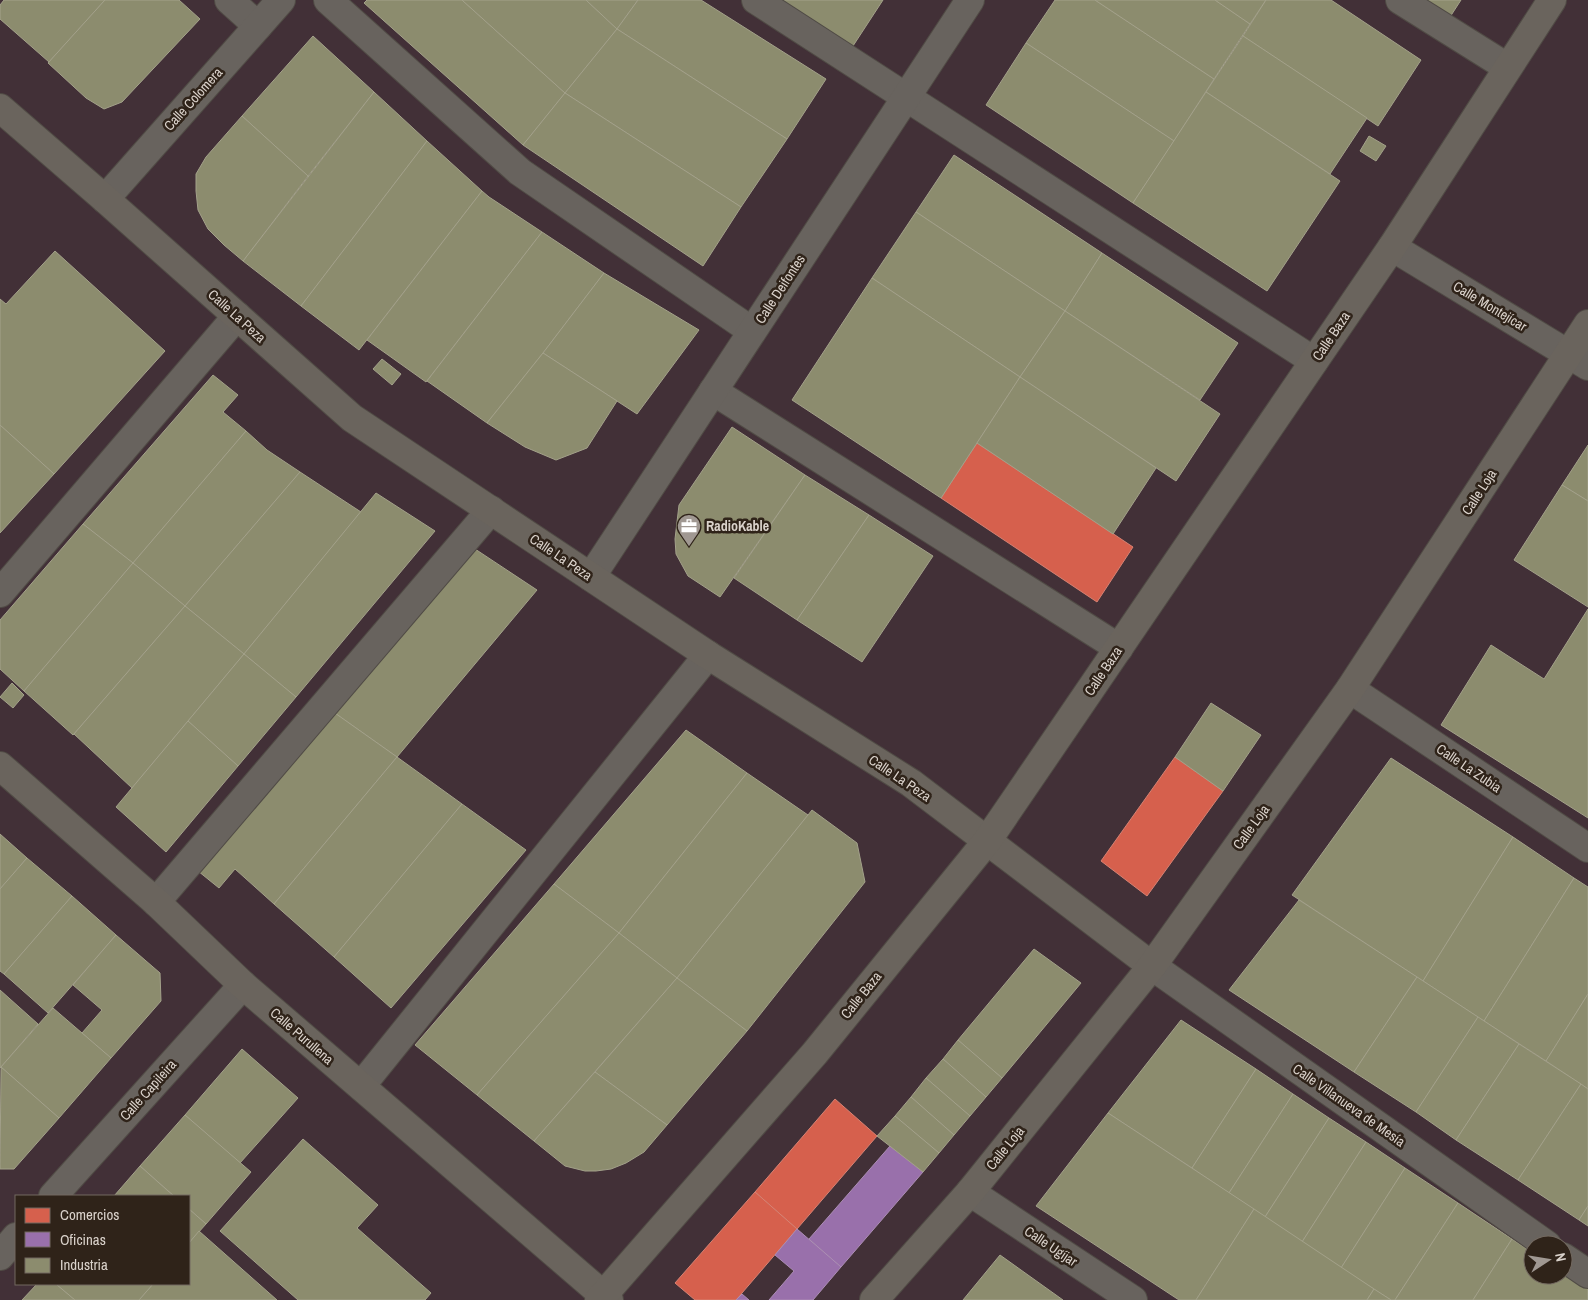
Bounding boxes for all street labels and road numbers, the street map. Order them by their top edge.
street label: Calle Colomera [160,63,227,134]
street label: Calle Deifontes [751,251,809,327]
street label: Calle Montejícar [1450,277,1530,335]
street label: Calle La Peza [204,285,270,347]
street label: Calle Baza [1308,307,1354,364]
street label: Calle Loja [1458,465,1501,518]
street label: Calle La Peza [526,530,596,585]
street label: Calle Baza [1080,642,1126,699]
street label: Calle La Zubia [1433,740,1505,797]
street label: Calle La Peza [865,751,935,806]
street label: Calle Loja [1229,801,1274,853]
street label: Calle Baza [837,967,886,1022]
street label: Calle Purullena [267,1004,338,1069]
street label: Calle Capileira [116,1055,181,1124]
street label: Calle Villanueva de Mesía [1289,1059,1409,1151]
street label: Calle Loja [982,1122,1028,1173]
street label: Calle Ugíjar [1021,1222,1081,1270]

